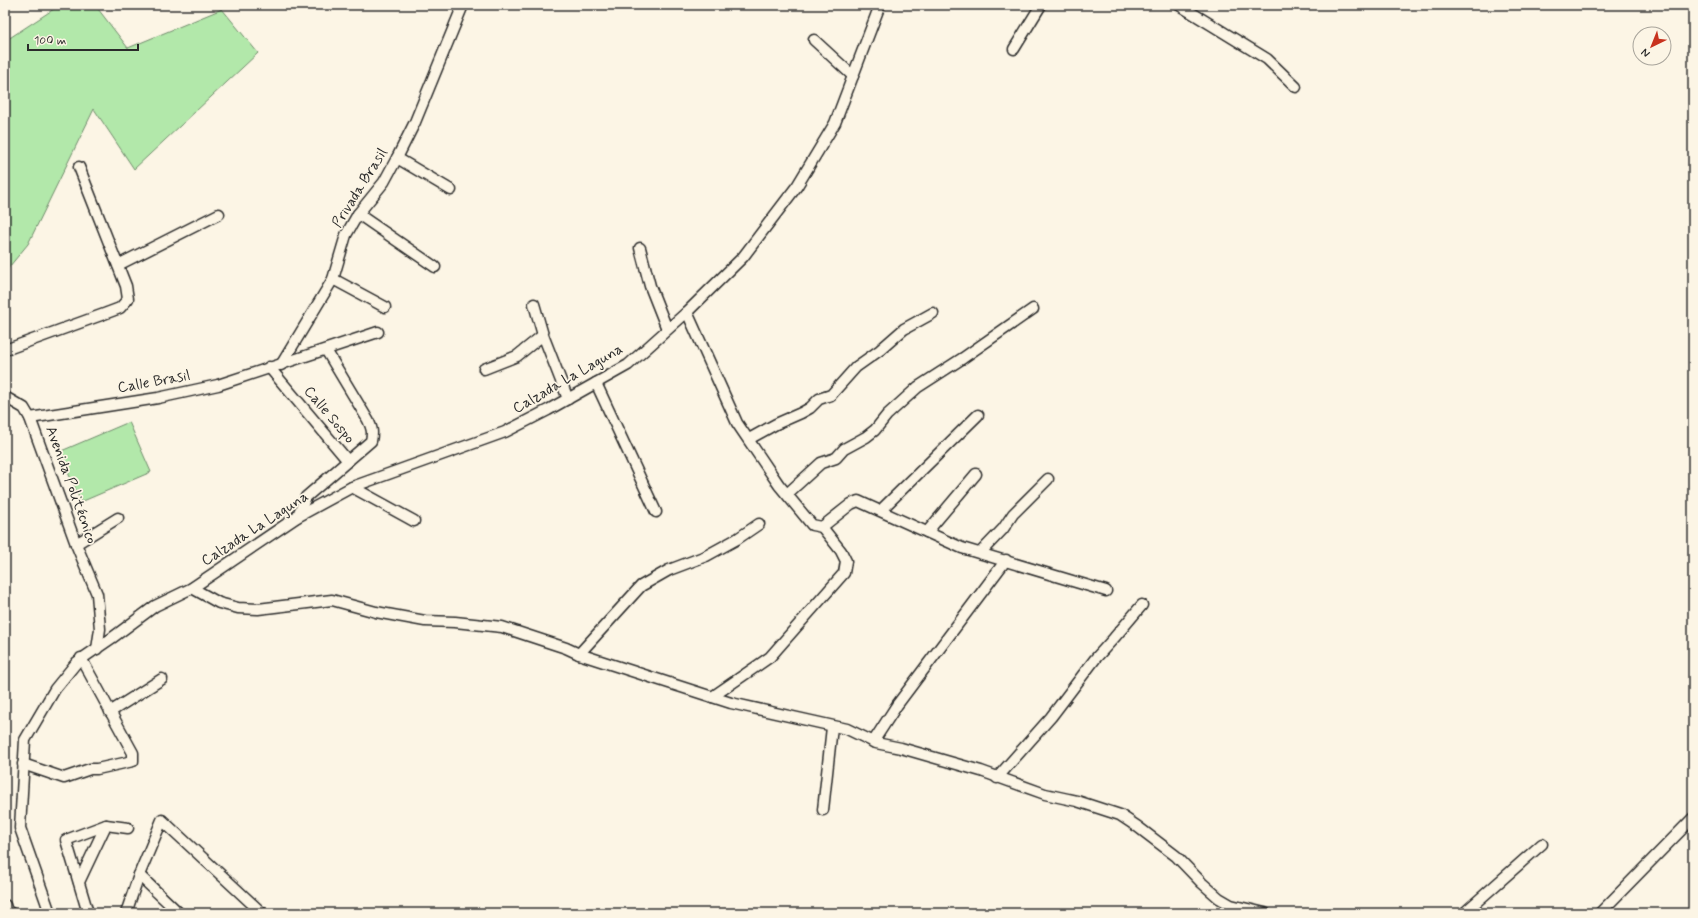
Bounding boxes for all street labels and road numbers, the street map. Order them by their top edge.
street label: Privada Brasil [328,144,393,232]
street label: Calzada La Laguna [509,339,627,419]
street label: Calle Brasil [116,366,192,398]
street label: Calle Sospo [299,382,359,448]
street label: Avenida Politécnico [40,423,102,547]
street label: Calzada La Laguna [198,487,313,571]

